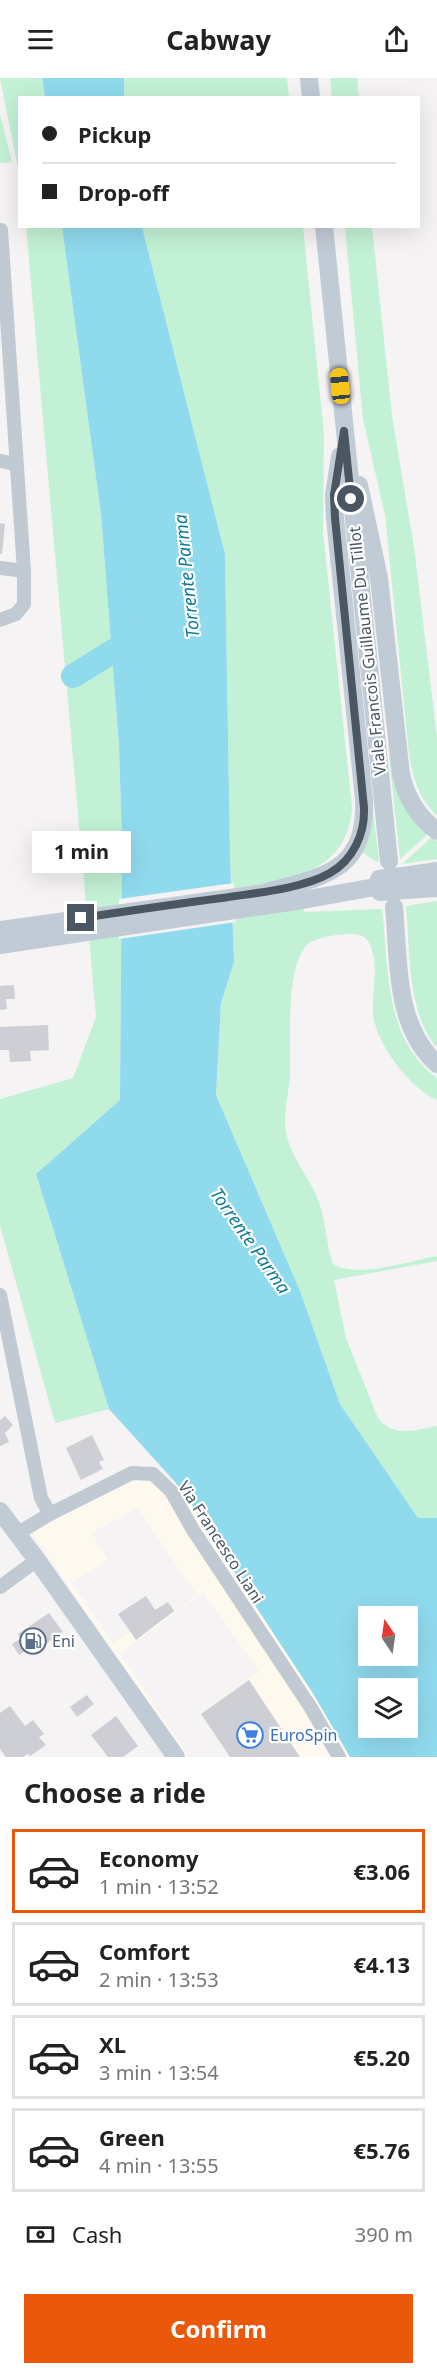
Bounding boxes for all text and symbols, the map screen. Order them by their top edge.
text: Cabway [166,21,271,58]
icon: menu [24,23,57,56]
icon: share [380,23,413,56]
text: Pickup [78,119,151,149]
text: Drop-off [78,177,169,207]
car [329,367,351,405]
route start [337,485,364,512]
water label: Torrente Parma [168,513,204,639]
street label: Viale Francois Guillaume Du Tillot [343,525,391,777]
callout: 1 min [32,831,130,873]
text: 1 min [54,838,109,865]
route end [67,904,94,931]
water label: Torrente Parma [205,1183,296,1298]
street label: Via Francesco Liani [173,1477,269,1607]
north arrow [358,1606,418,1666]
map controls [358,1606,418,1738]
fuel station icon: Eni [18,1626,48,1656]
place label: Eni [52,1630,75,1652]
button: layers [358,1678,418,1738]
supermarket icon: EuroSpin [235,1720,265,1750]
place label: EuroSpin [270,1724,337,1746]
text: Choose a ride [24,1774,206,1811]
text: Economy [99,1843,198,1873]
icon: car [27,1844,81,1898]
text: €3.06 [353,1856,410,1886]
text: 1 min · 13:52 [99,1873,219,1900]
text: Comfort [99,1936,190,1966]
icon: car [27,1937,81,1991]
text: €4.13 [353,1949,410,1979]
text: 2 min · 13:53 [99,1966,219,1993]
text: XL [99,2029,126,2059]
icon: car [27,2030,81,2084]
text: €5.20 [353,2042,410,2072]
text: 3 min · 13:54 [99,2059,219,2086]
text: Green [99,2122,165,2152]
icon: car [27,2123,81,2177]
text: €5.76 [353,2135,410,2165]
text: 4 min · 13:55 [99,2152,219,2179]
icon: cash [24,2218,57,2251]
text: Cash [72,2219,122,2249]
text: 390 m [355,2221,413,2248]
button: Confirm [24,2294,413,2363]

